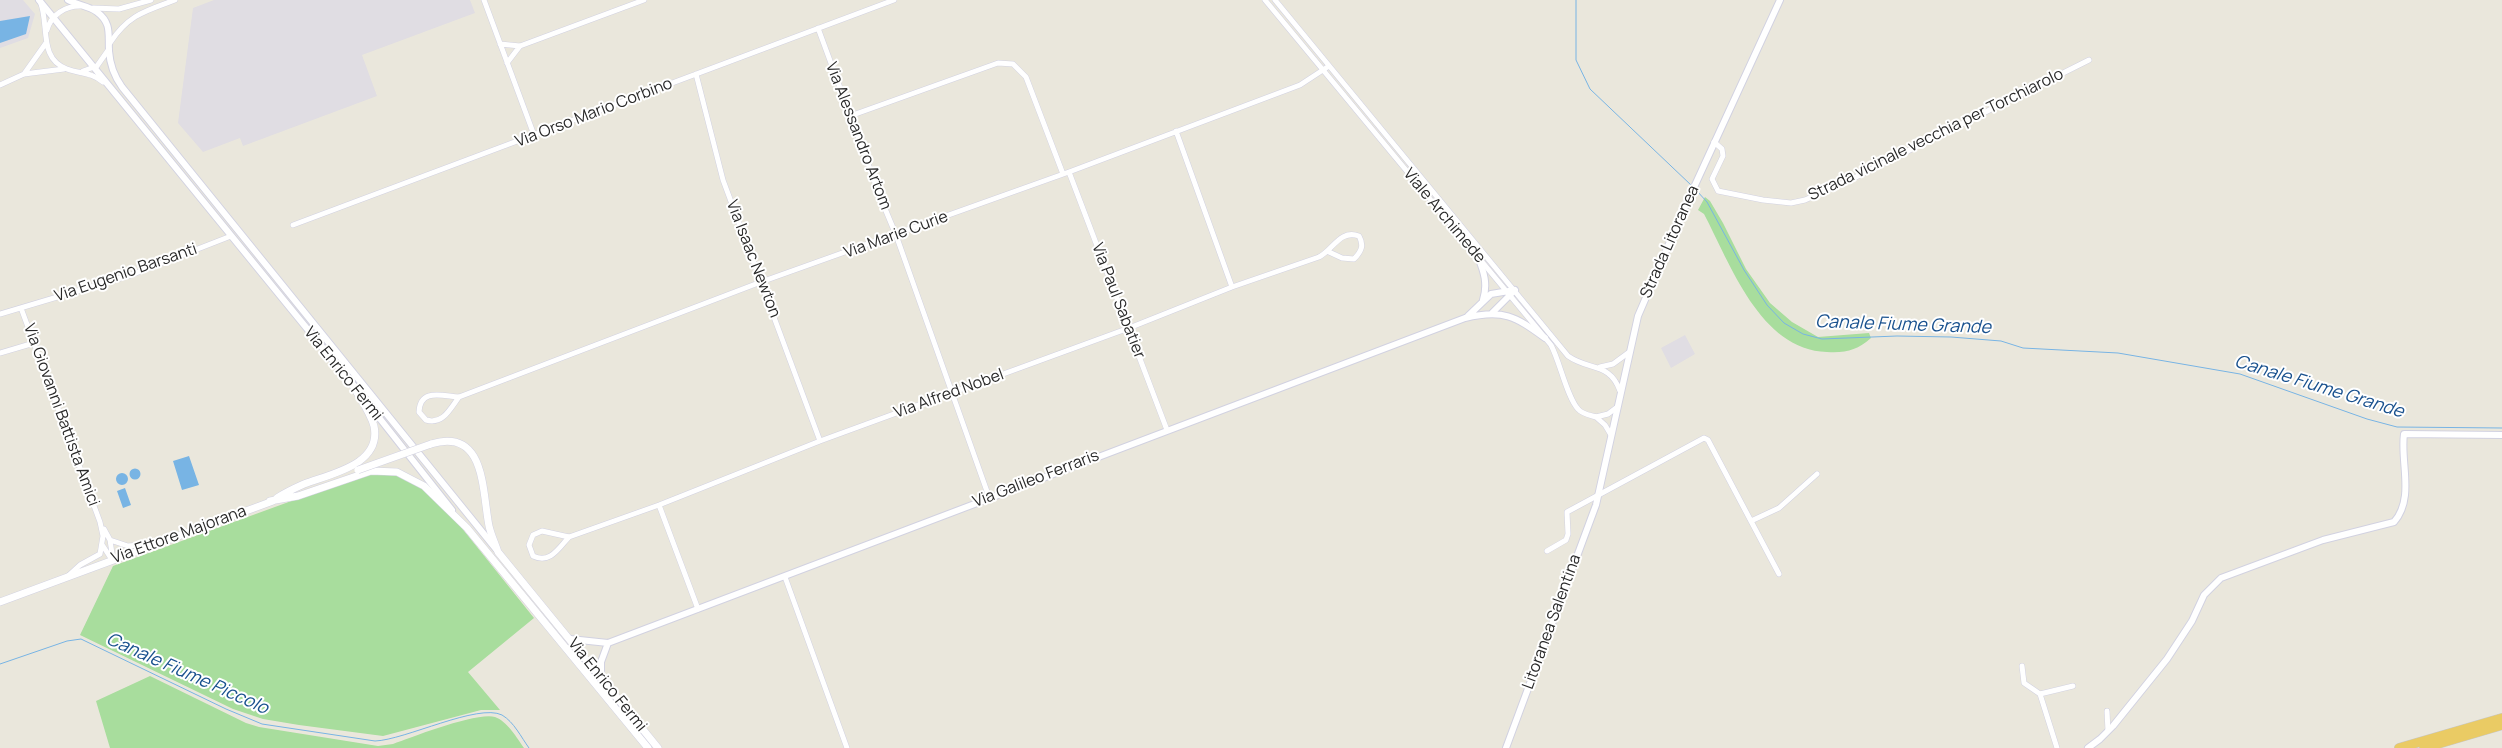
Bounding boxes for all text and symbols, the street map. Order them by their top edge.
street label: Via Alessandro Artom [821,60,895,212]
street label: Strada vicinale vecchia per Torchiarolo [1805,65,2067,205]
street label: Via Orso Mario Corbino [513,74,675,152]
street label: Viale Archimede [1399,165,1489,267]
street label: Strada Litoranea [1637,183,1703,301]
street label: Via Isaac Newton [722,197,784,321]
street label: Via Marie Curie [841,207,951,263]
street label: Via Eugenio Barsanti [52,240,200,306]
street label: Via Paul Sabatier [1087,241,1149,361]
water label: Canale Fiume Grande [1815,311,1991,339]
street label: Via Giovanni Battista Amici [19,321,103,509]
street label: Via Enrico Fermi [299,323,387,425]
water label: Canale Fiume Grande [2232,351,2406,423]
street label: Via Alfred Nobel [892,365,1006,423]
street label: Via Galileo Ferraris [970,446,1102,512]
street label: Via Ettore Majorana [109,502,249,568]
street label: Litoranea Salentina [1519,552,1585,692]
water label: Canale Fiume Piccolo [103,629,271,719]
street label: Via Enrico Fermi [563,634,651,736]

